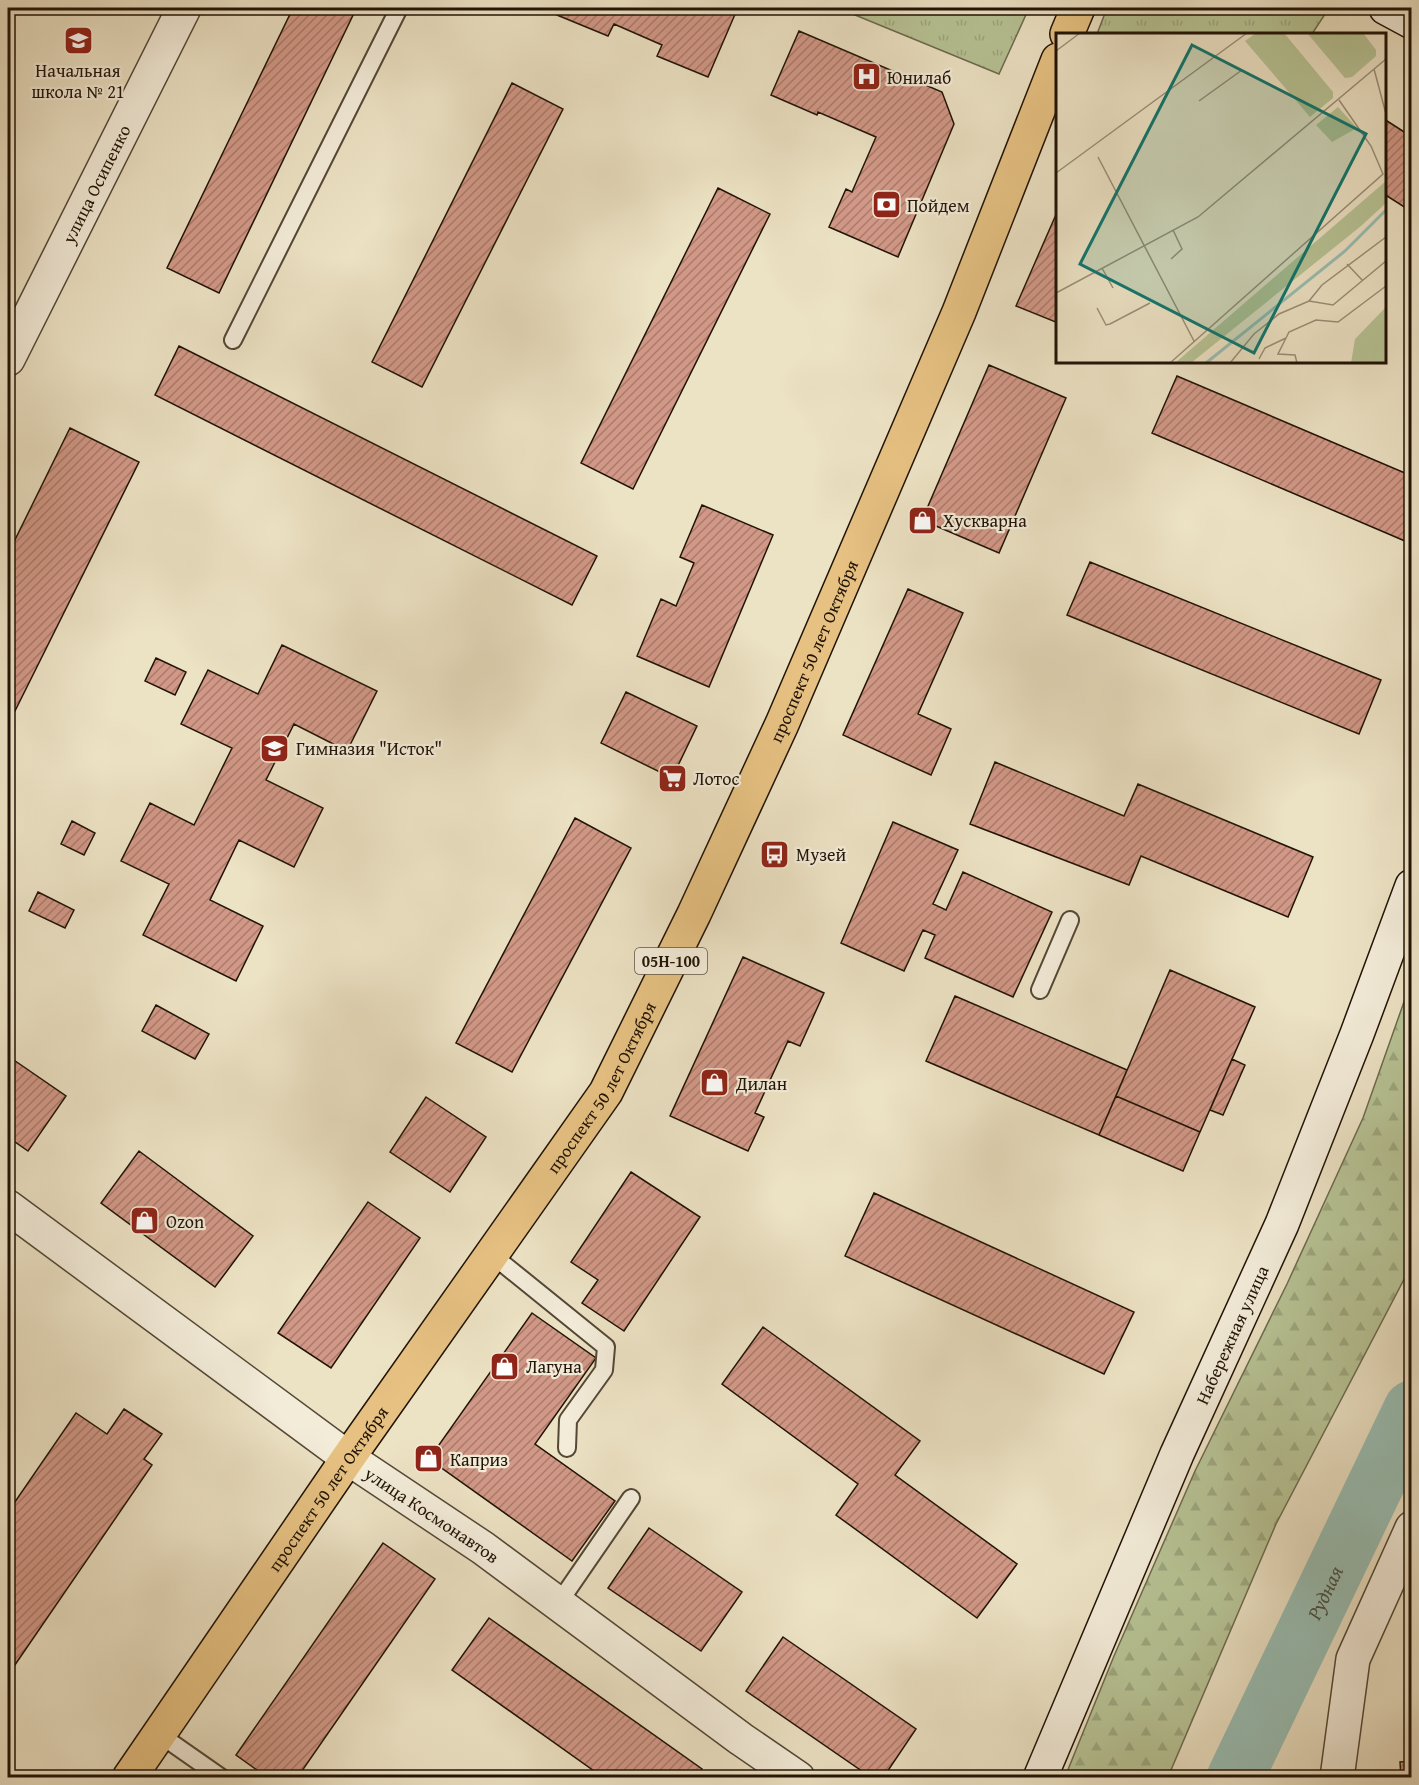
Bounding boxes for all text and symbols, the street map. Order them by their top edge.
school or university icon: Начальная школа № 21 [62,25,94,57]
inset map [1056,33,1386,363]
place label: Начальная школа № 21 [32,57,124,105]
hospital icon: Юнилаб [850,61,882,93]
place label: Юнилаб [887,64,951,91]
street label: улица Осипенко [54,120,137,249]
bank icon: Пойдем [870,189,902,221]
place label: Пойдем [907,192,970,219]
shop icon: Хускварна [906,504,938,536]
place label: Хускварна [943,507,1027,534]
street label: проспект 50 лет Октября [762,555,865,747]
school or university icon: Гимназия "Исток" [259,732,291,764]
place label: Гимназия "Исток" [296,735,442,762]
supermarket icon: Лотос [656,762,688,794]
place label: Лотос [693,765,739,792]
bus stop icon: Музей [759,838,791,870]
place label: Музей [796,841,847,868]
road number: 05Н-100 [635,948,707,974]
street label: проспект 50 лет Октября [539,997,662,1179]
shop icon: Дилан [699,1067,731,1099]
place label: Дилан [735,1070,787,1097]
shop icon: Ozon [129,1205,161,1237]
place label: Ozon [166,1208,204,1235]
street label: Набережная улица [1188,1260,1275,1409]
shop icon: Лагуна [489,1350,521,1382]
place label: Лагуна [526,1353,582,1380]
street label: проспект 50 лет Октября [261,1400,394,1577]
shop icon: Каприз [413,1443,445,1475]
place label: Каприз [450,1446,508,1473]
street label: улица Космонавтов [359,1459,506,1570]
water label: Рудная [1298,1560,1350,1625]

